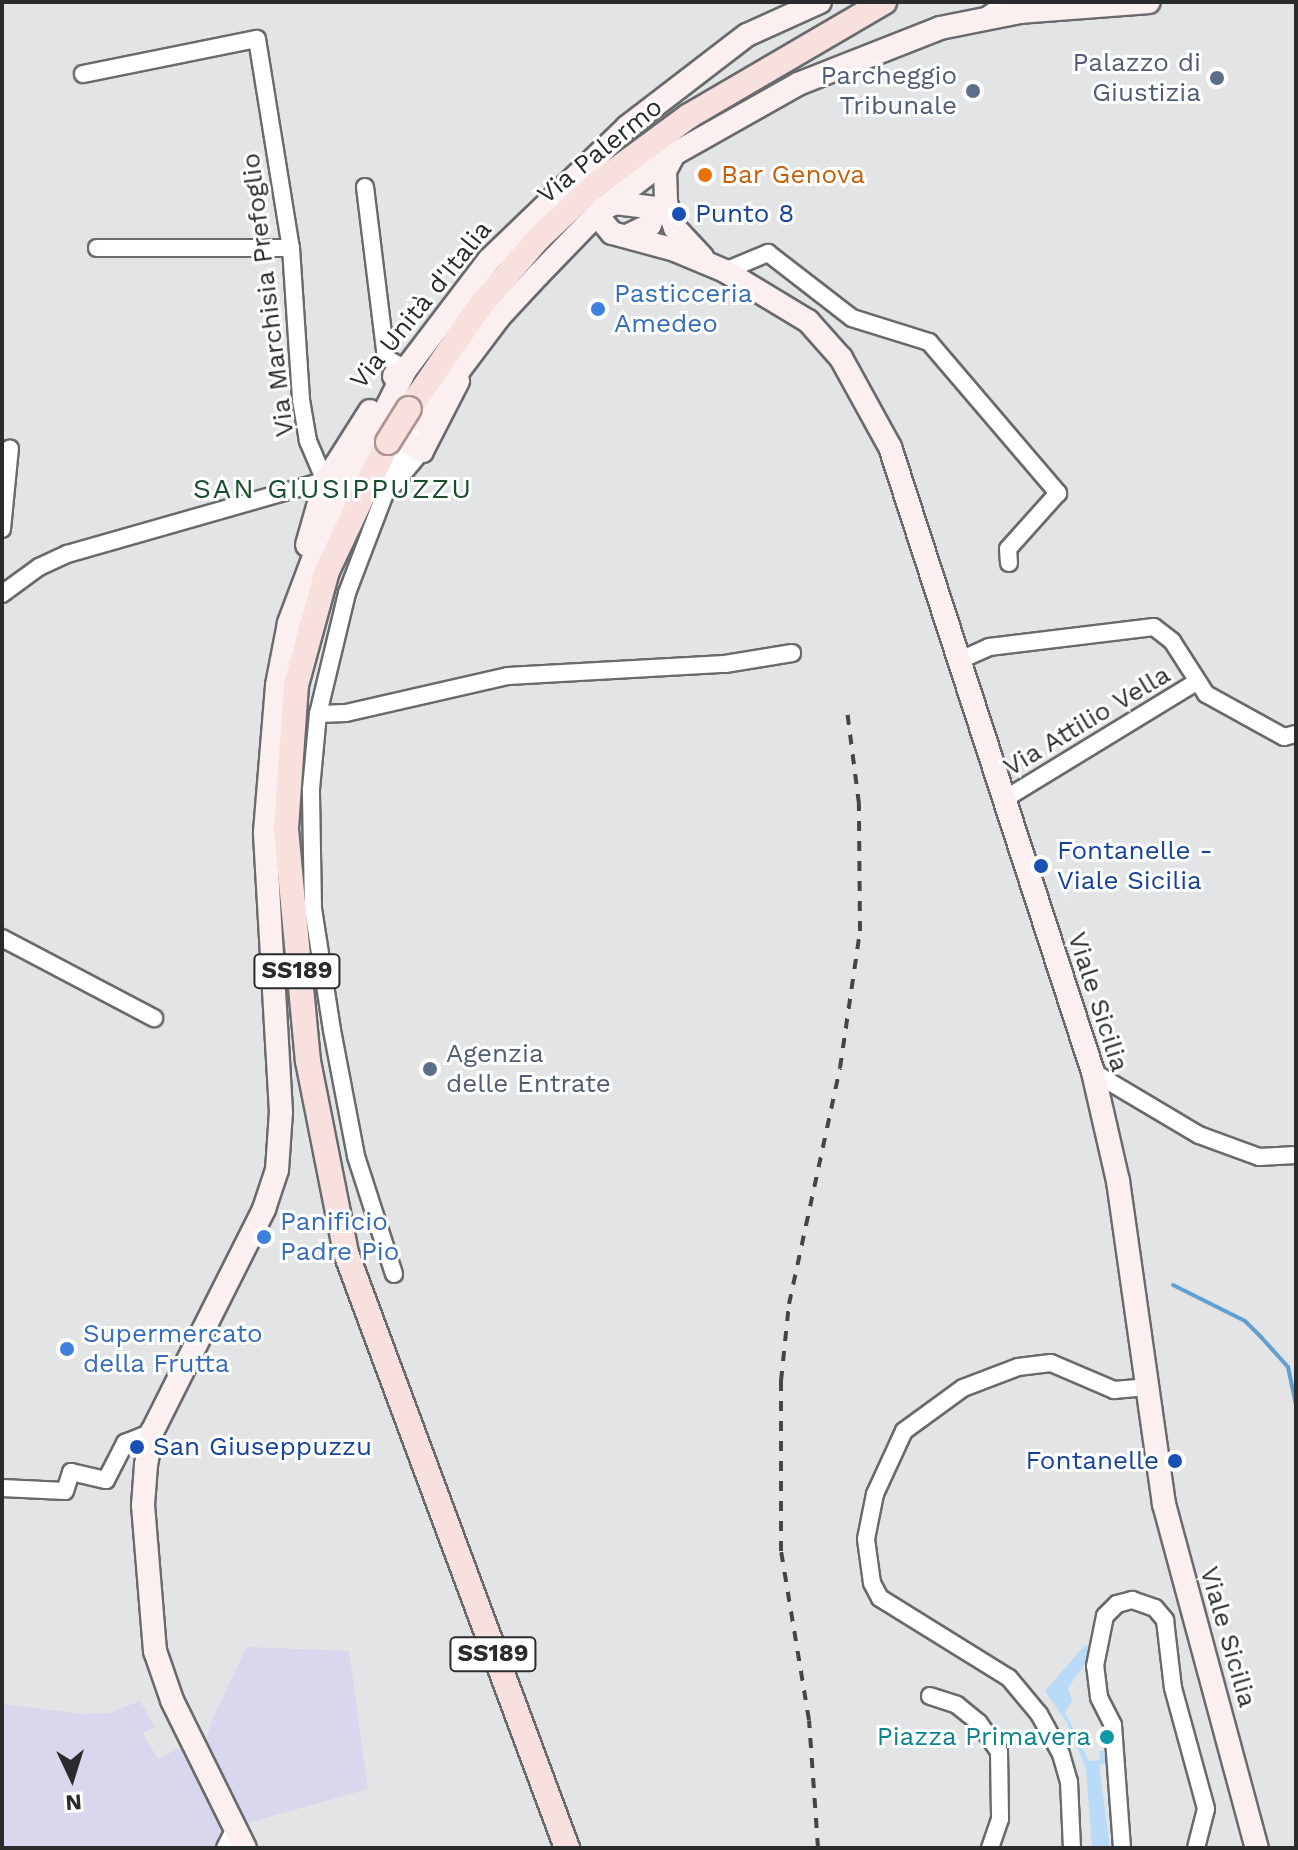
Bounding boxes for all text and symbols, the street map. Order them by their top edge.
place label: Palazzo di Giustizia [1073,47,1201,108]
place label: Parcheggio Tribunale [820,60,957,122]
marker: Palazzo di Giustizia [1208,69,1226,87]
marker: Parcheggio Tribunale [964,82,982,100]
street label: Via Palermo [531,91,669,211]
street label: Via Marchisia Prefoglio [235,151,301,439]
place label: Bar Genova [721,159,866,191]
marker: Bar Genova [696,166,714,184]
place label: Punto 8 [695,198,794,230]
marker: Punto 8 [670,205,688,223]
street label: Via Unità d'Italia [343,214,499,396]
place label: Pasticceria Amedeo [614,278,752,340]
marker: Pasticceria Amedeo [589,300,607,318]
district label: SAN GIUSIPPUZZU [193,472,473,506]
street label: Via Attilio Vella [997,658,1177,784]
place label: Fontanelle - Viale Sicilia [1057,835,1213,896]
marker: Fontanelle - Viale Sicilia [1032,857,1050,875]
street label: Viale Sicilia [1061,928,1135,1076]
road number: SS189 [253,951,341,991]
place label: Agenzia delle Entrate [446,1038,611,1100]
marker: Agenzia delle Entrate [421,1060,439,1078]
place label: Panificio Padre Pio [280,1206,399,1268]
marker: Panificio Padre Pio [255,1228,273,1246]
place label: Supermercato della Frutta [83,1318,263,1380]
marker: Supermercato della Frutta [58,1340,76,1358]
place label: San Giuseppuzzu [153,1431,372,1463]
marker: San Giuseppuzzu [128,1438,146,1456]
place label: Fontanelle [1025,1445,1159,1477]
marker: Fontanelle [1166,1452,1184,1470]
street label: Viale Sicilia [1193,1563,1263,1711]
road number: SS189 [449,1634,537,1674]
place label: Piazza Primavera [876,1721,1091,1753]
marker: Piazza Primavera [1098,1728,1116,1746]
north arrow [32,1738,112,1818]
text: N [65,1789,83,1815]

